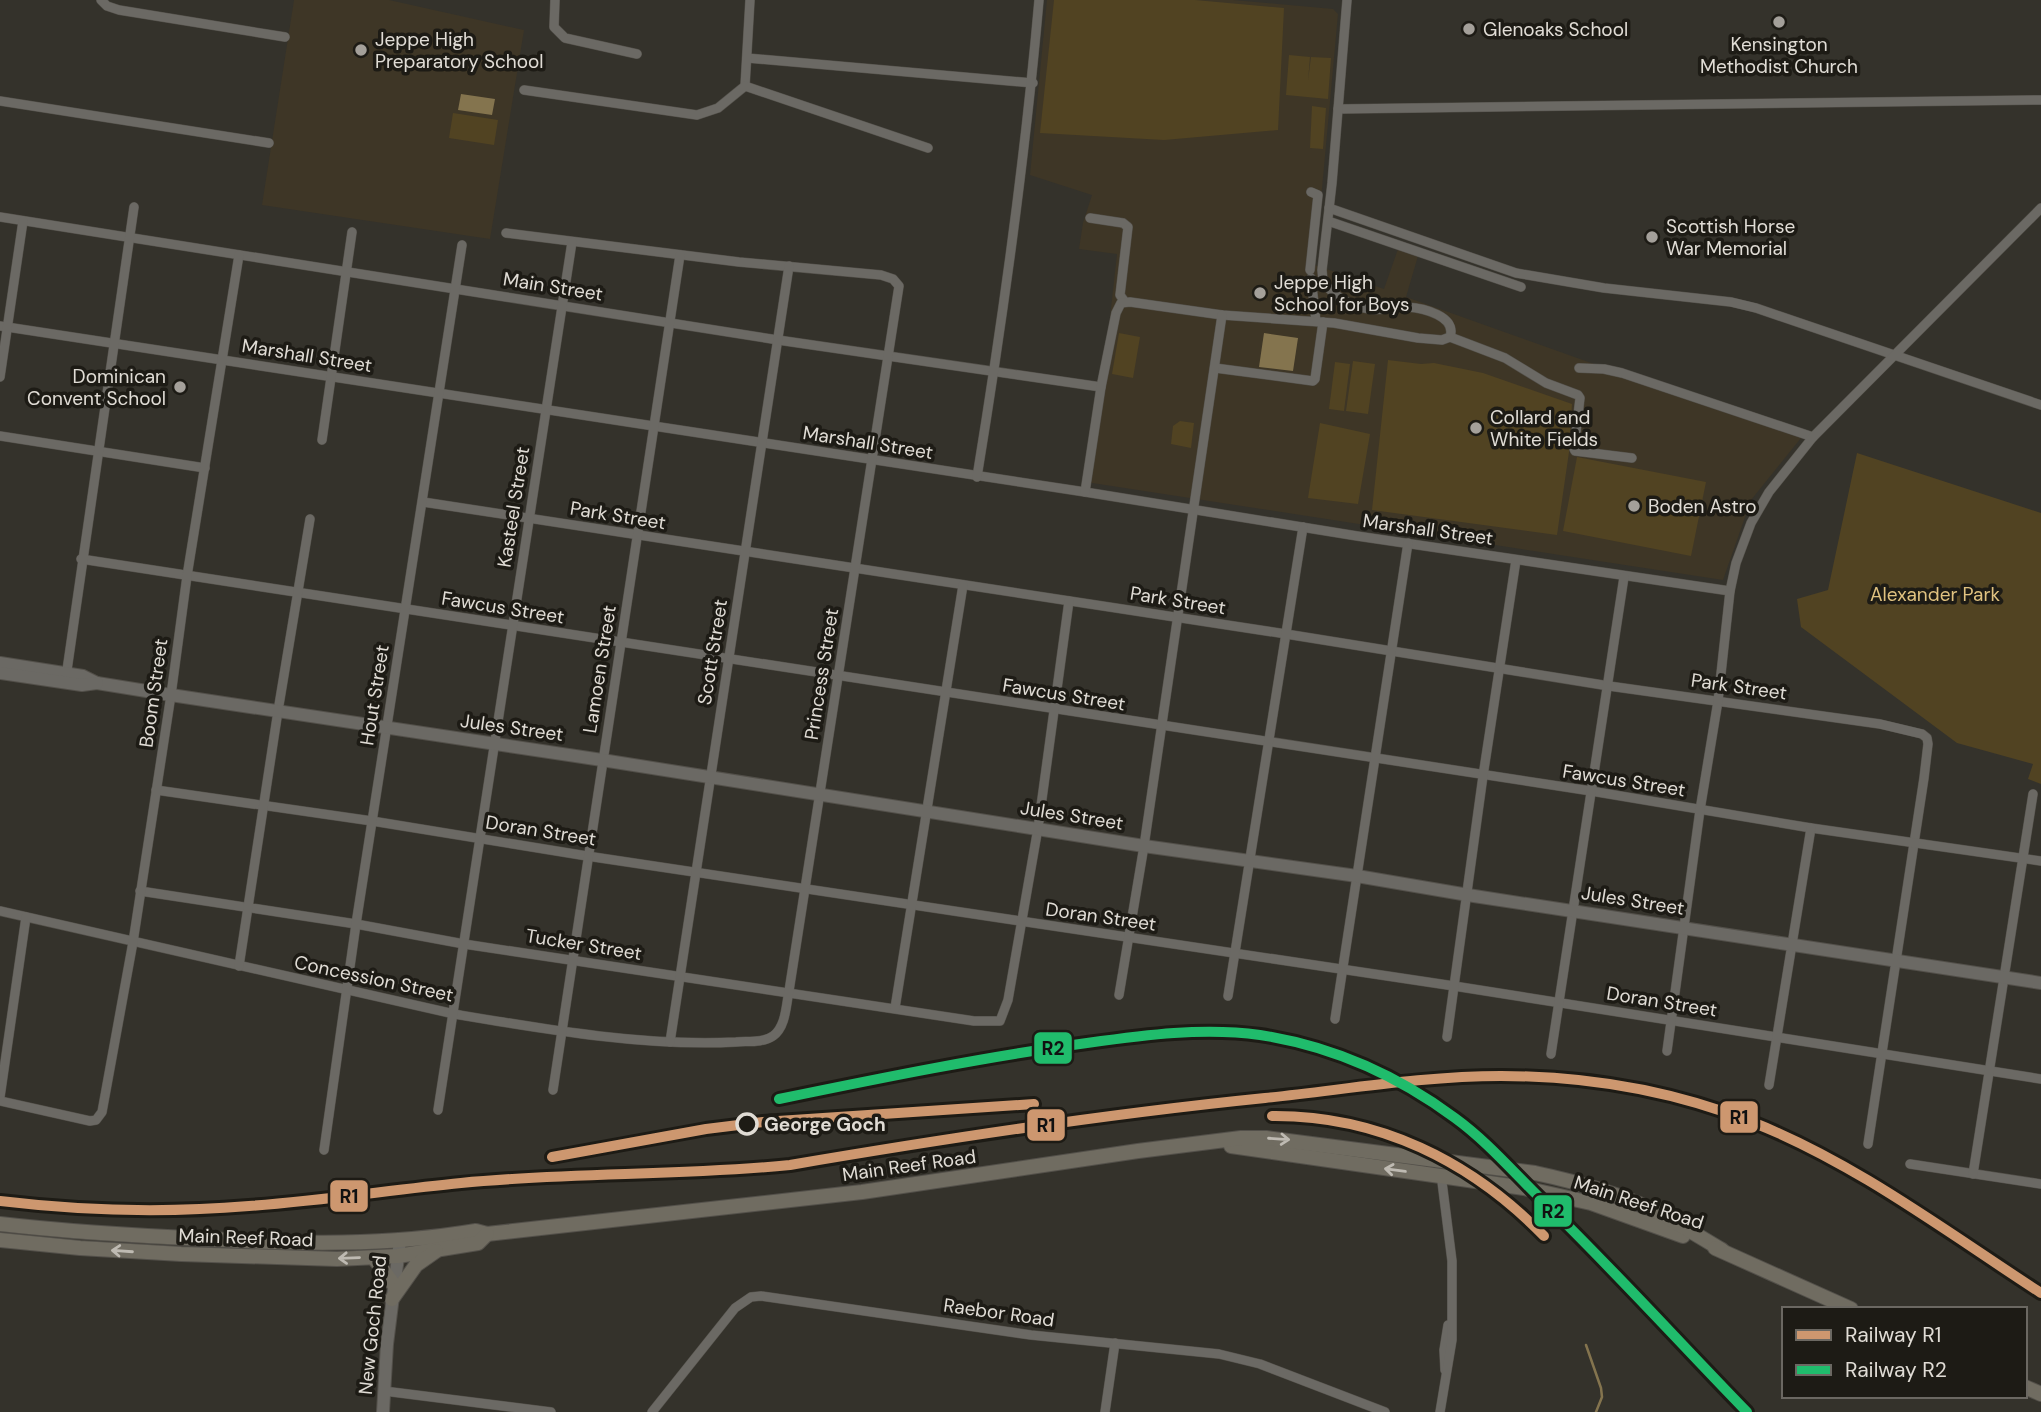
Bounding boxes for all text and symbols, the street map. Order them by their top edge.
marker: Kensington Methodist Church [1771,14,1787,30]
place label: Glenoaks School [1483,17,1628,42]
marker: Glenoaks School [1461,21,1477,37]
place label: Jeppe High Preparatory School [375,27,544,74]
place label: Kensington Methodist Church [1700,32,1858,79]
marker: Jeppe High Preparatory School [353,42,369,58]
place label: Scottish Horse War Memorial [1666,214,1795,261]
marker: Scottish Horse War Memorial [1644,229,1660,245]
street label: Main Street [501,266,605,307]
place label: Jeppe High School for Boys [1274,270,1410,317]
marker: Jeppe High School for Boys [1252,285,1268,301]
street label: Marshall Street [240,333,374,378]
place label: Dominican Convent School [27,364,166,411]
marker: Dominican Convent School [172,379,188,395]
place label: Collard and White Fields [1490,405,1598,452]
street label: Marshall Street [801,420,935,465]
marker: Collard and White Fields [1468,420,1484,436]
street label: Kasteel Street [492,445,535,569]
place label: Boden Astro [1648,494,1757,519]
street label: Park Street [568,496,668,535]
marker: Boden Astro [1626,498,1642,514]
street label: Marshall Street [1361,508,1495,551]
street label: Park Street [1128,581,1228,620]
park label: Alexander Park [1870,582,2000,607]
street label: Fawcus Street [440,585,566,630]
street label: Scott Street [692,597,733,707]
street label: Lamoen Street [577,603,622,735]
street label: Princess Street [799,606,844,742]
street label: Boom Street [133,637,174,749]
street label: Hout Street [354,643,395,747]
street label: Park Street [1689,667,1788,706]
street label: Fawcus Street [1001,672,1127,717]
street label: Jules Street [459,708,565,747]
street label: Fawcus Street [1561,758,1687,803]
street label: Jules Street [1019,795,1125,836]
street label: Doran Street [484,809,598,852]
street label: Jules Street [1580,880,1686,921]
street label: Doran Street [1044,896,1158,937]
street label: Tucker Street [524,923,644,966]
street label: Concession Street [292,949,456,1008]
street label: Doran Street [1605,980,1719,1023]
line badge: R2 [1033,1031,1073,1065]
text: R2 [1042,1036,1065,1061]
line badge: R1 [1719,1100,1759,1134]
text: R1 [1730,1105,1748,1130]
line badge: R1 [1026,1108,1066,1142]
place label: George Goch [764,1112,886,1137]
marker: George Goch [736,1113,758,1135]
text: R1 [1037,1113,1055,1138]
one-way arrow [1267,1133,1290,1146]
street label: Main Reef Road [841,1144,978,1187]
one-way arrow [1384,1163,1407,1176]
street label: Main Reef Road [1571,1170,1707,1235]
line badge: R1 [329,1179,369,1213]
text: R1 [340,1184,358,1209]
line badge: R2 [1533,1194,1573,1228]
text: R2 [1542,1199,1565,1224]
street label: Main Reef Road [178,1223,314,1252]
one-way arrow [111,1244,134,1257]
one-way arrow [338,1252,361,1265]
street label: New Goch Road [353,1254,392,1396]
street label: Raebor Road [942,1292,1056,1333]
legend [1782,1307,2027,1398]
text: Railway R1 [1845,1321,1941,1349]
text: Railway R2 [1845,1356,1947,1384]

